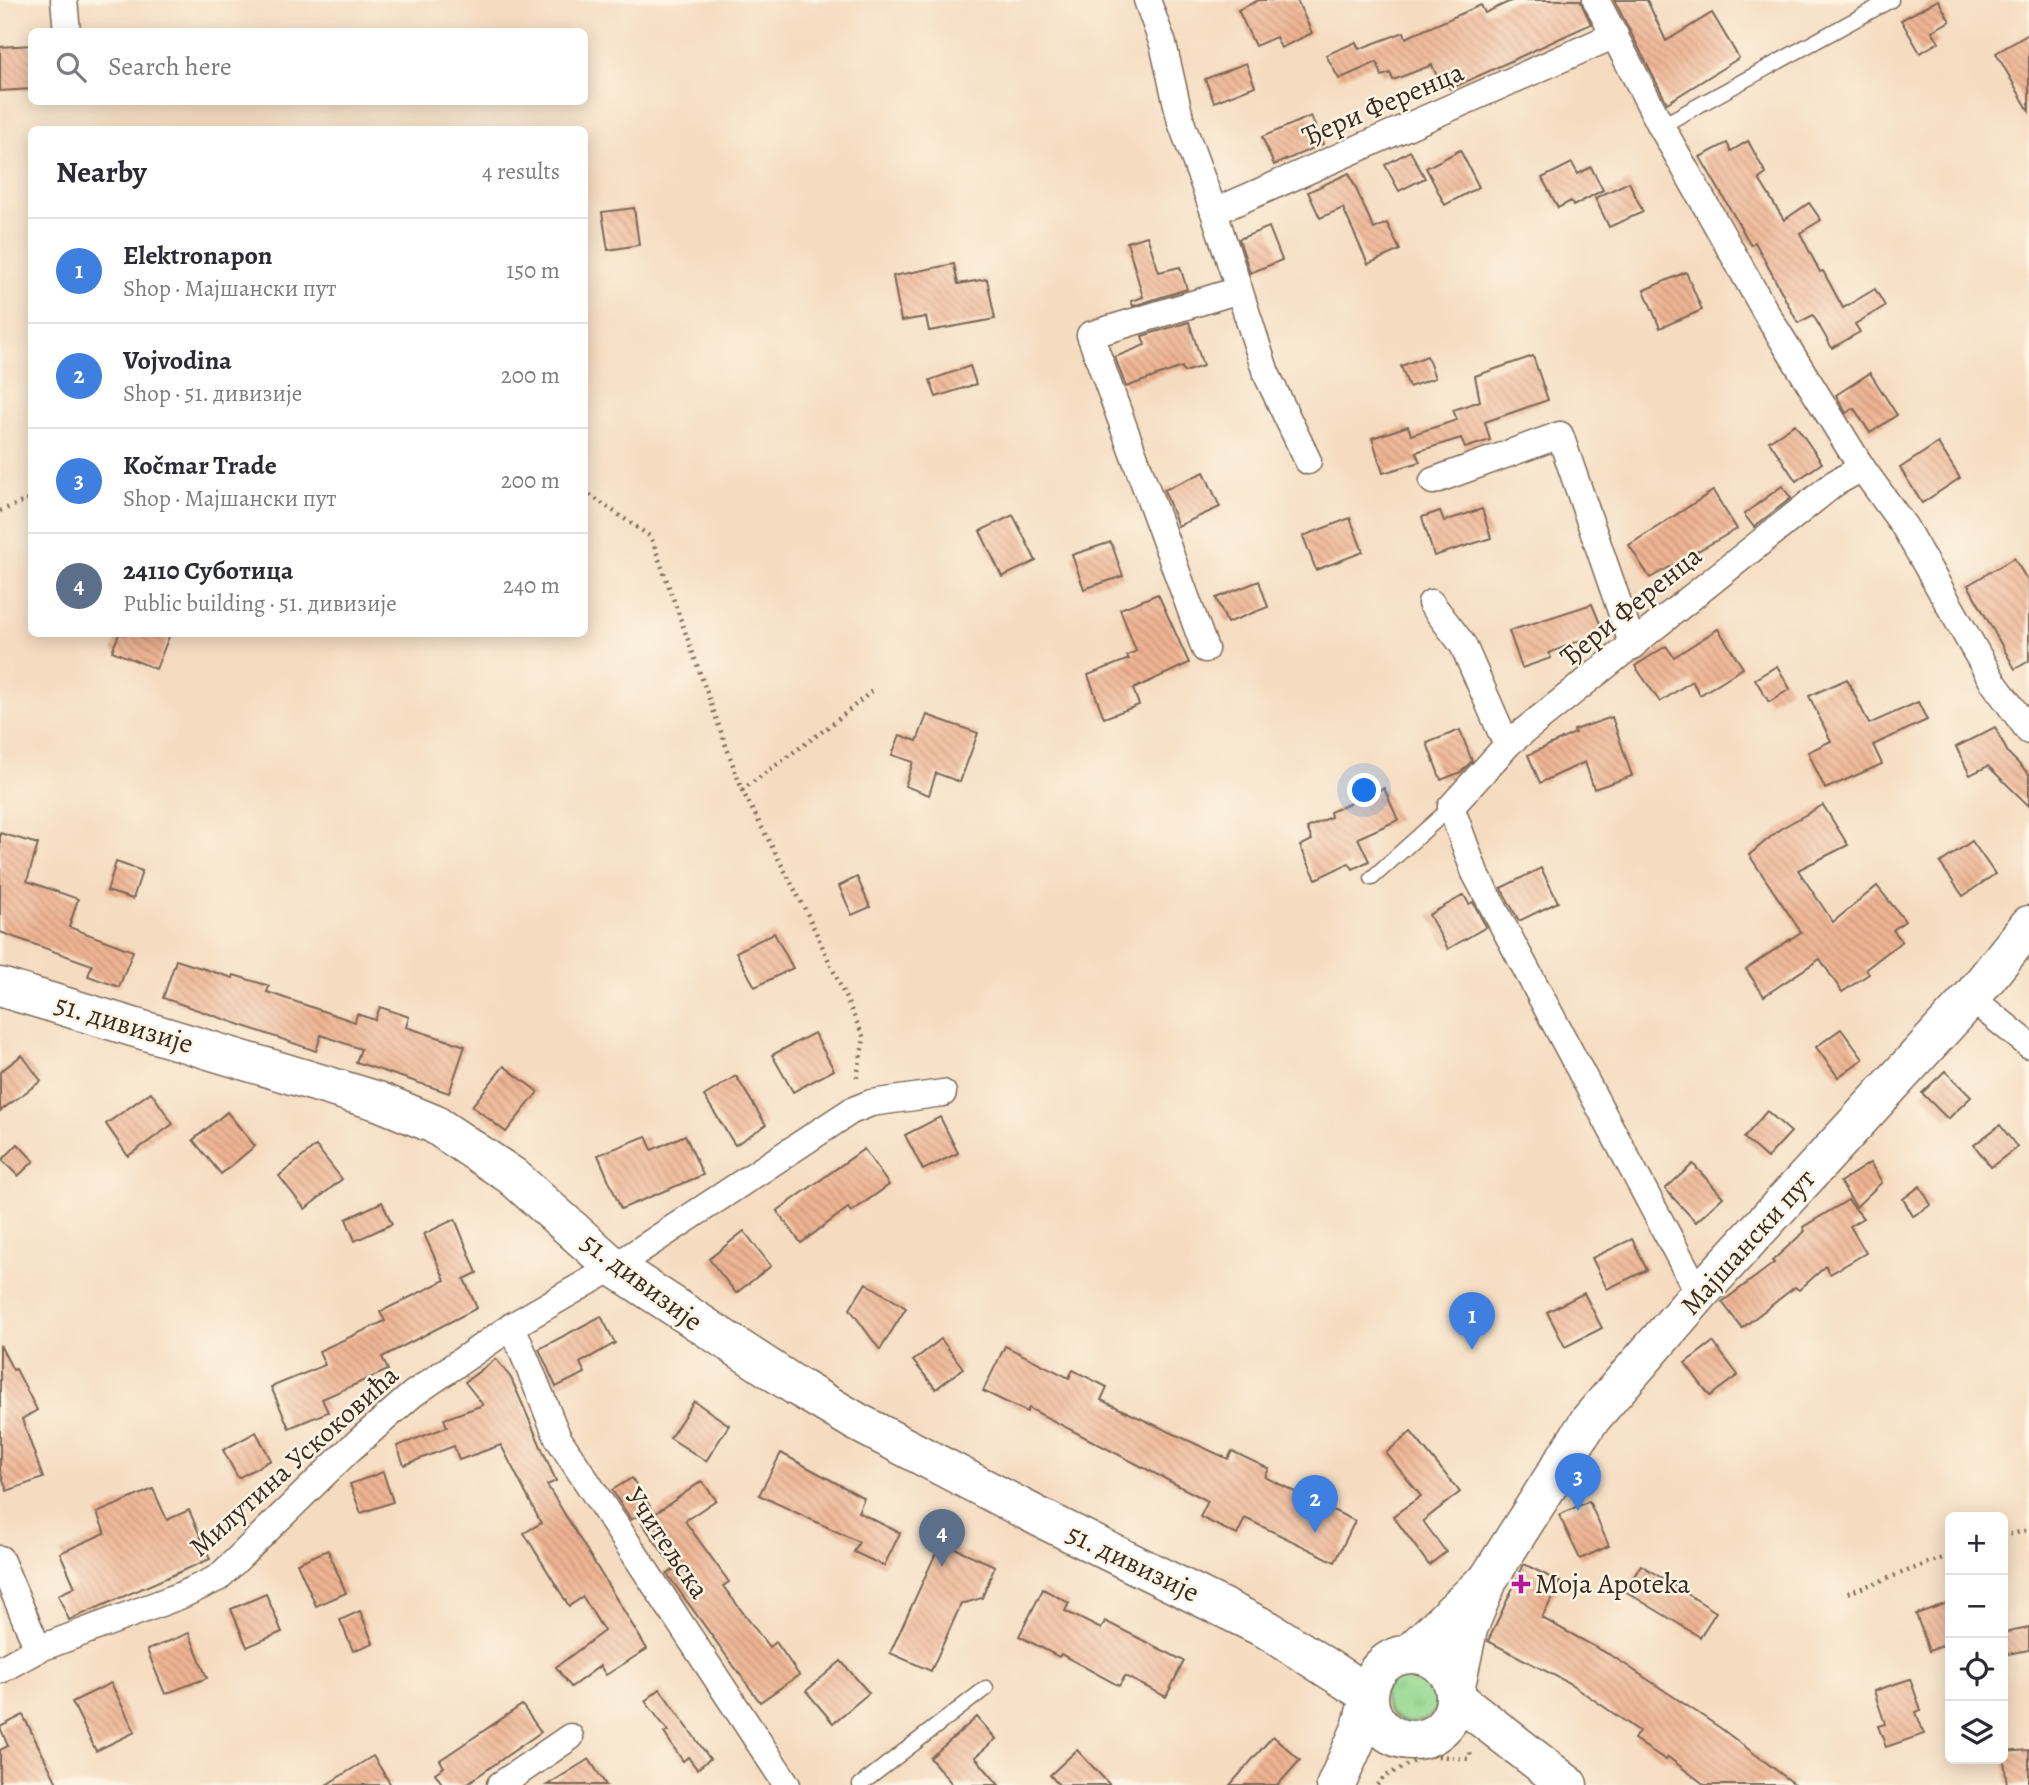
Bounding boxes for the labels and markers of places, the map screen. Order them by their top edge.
pin: 1 [1449,1292,1495,1350]
pin: 3 [1555,1453,1601,1511]
pin: 2 [1292,1475,1338,1533]
pin: 4 [919,1509,965,1567]
place label: Moja Apoteka [1535,1565,1690,1603]
marker: Moja Apoteka [1513,1576,1529,1592]

